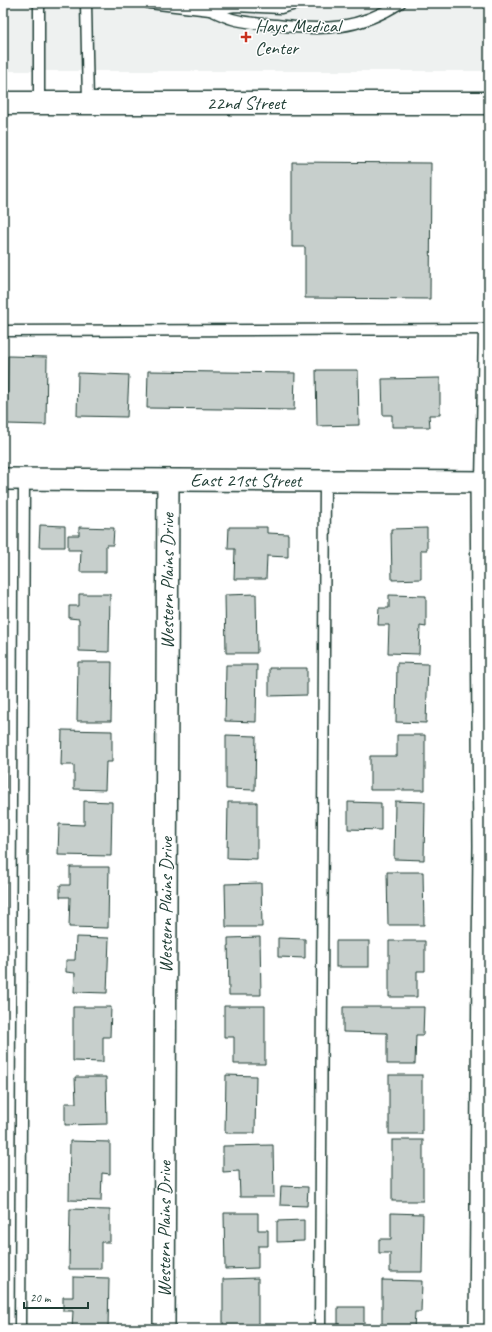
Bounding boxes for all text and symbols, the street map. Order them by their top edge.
place label: Hays Medical Center [255,14,344,60]
marker: Hays Medical Center [240,31,252,43]
street label: 22nd Street [207,91,287,115]
street label: East 21st Street [190,468,303,493]
street label: Western Plains Drive [155,511,180,649]
street label: Western Plains Drive [154,835,178,973]
street label: Western Plains Drive [152,1159,177,1297]
scale bar [24,1284,88,1310]
text: 20 m [30,1290,52,1306]

